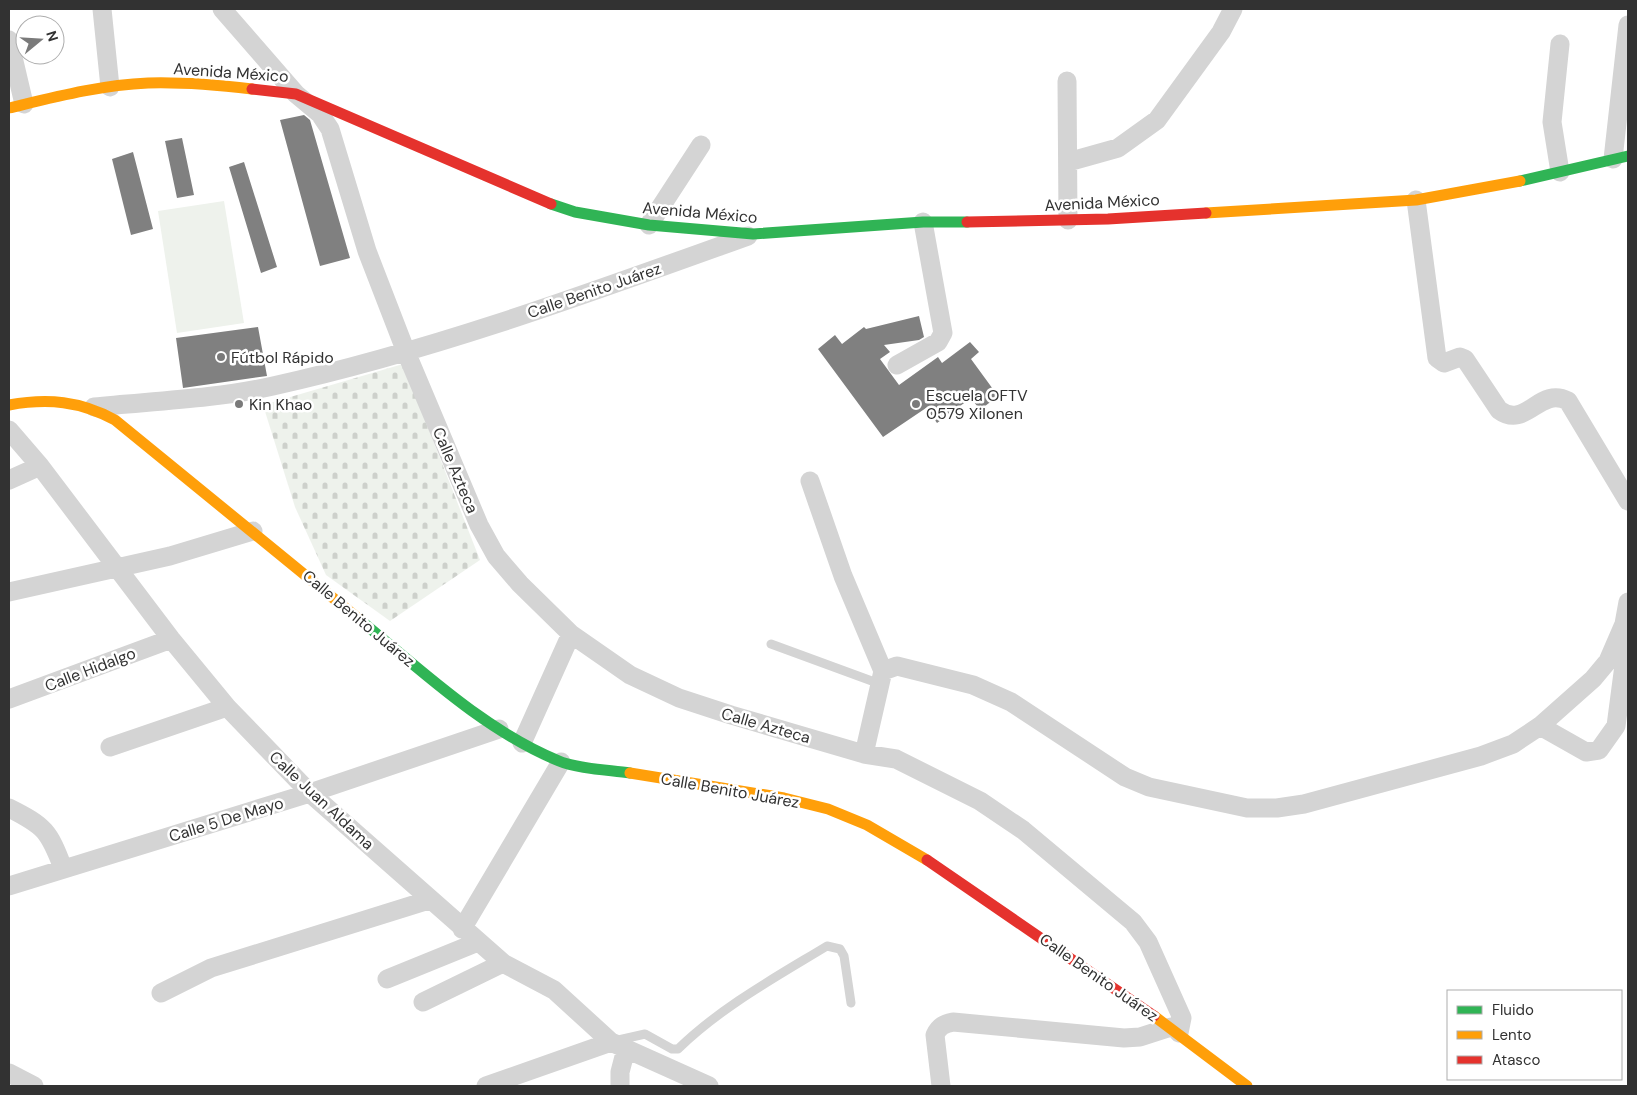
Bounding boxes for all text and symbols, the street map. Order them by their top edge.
north arrow [15,15,65,65]
text: N [42,28,63,44]
street label: Avenida México [173,58,289,87]
street label: Avenida México [1044,189,1160,216]
street label: Avenida México [641,197,758,228]
street label: Calle Benito Juárez [524,258,664,323]
place label: Fútbol Rápido [231,347,334,368]
marker: Fútbol Rápido [215,351,227,363]
place label: Escuela OFTV 0579 Xilonen [926,385,1028,424]
place label: Kin Khao [249,394,312,415]
marker: Kin Khao [233,398,245,410]
marker: Escuela OFTV 0579 Xilonen [910,398,922,410]
street label: Calle Azteca [428,424,483,516]
street label: Calle Benito Juárez [298,565,419,671]
street label: Calle Hidalgo [42,642,139,696]
street label: Calle Azteca [719,703,813,748]
street label: Calle Juan Aldama [265,746,379,854]
street label: Calle Benito Juárez [659,768,801,813]
street label: Calle 5 De Mayo [166,792,286,847]
street label: Calle Benito Juárez [1035,929,1162,1026]
legend [1447,990,1622,1080]
text: Fluido [1492,1000,1534,1020]
text: Lento [1492,1025,1531,1045]
text: Atasco [1492,1050,1540,1070]

